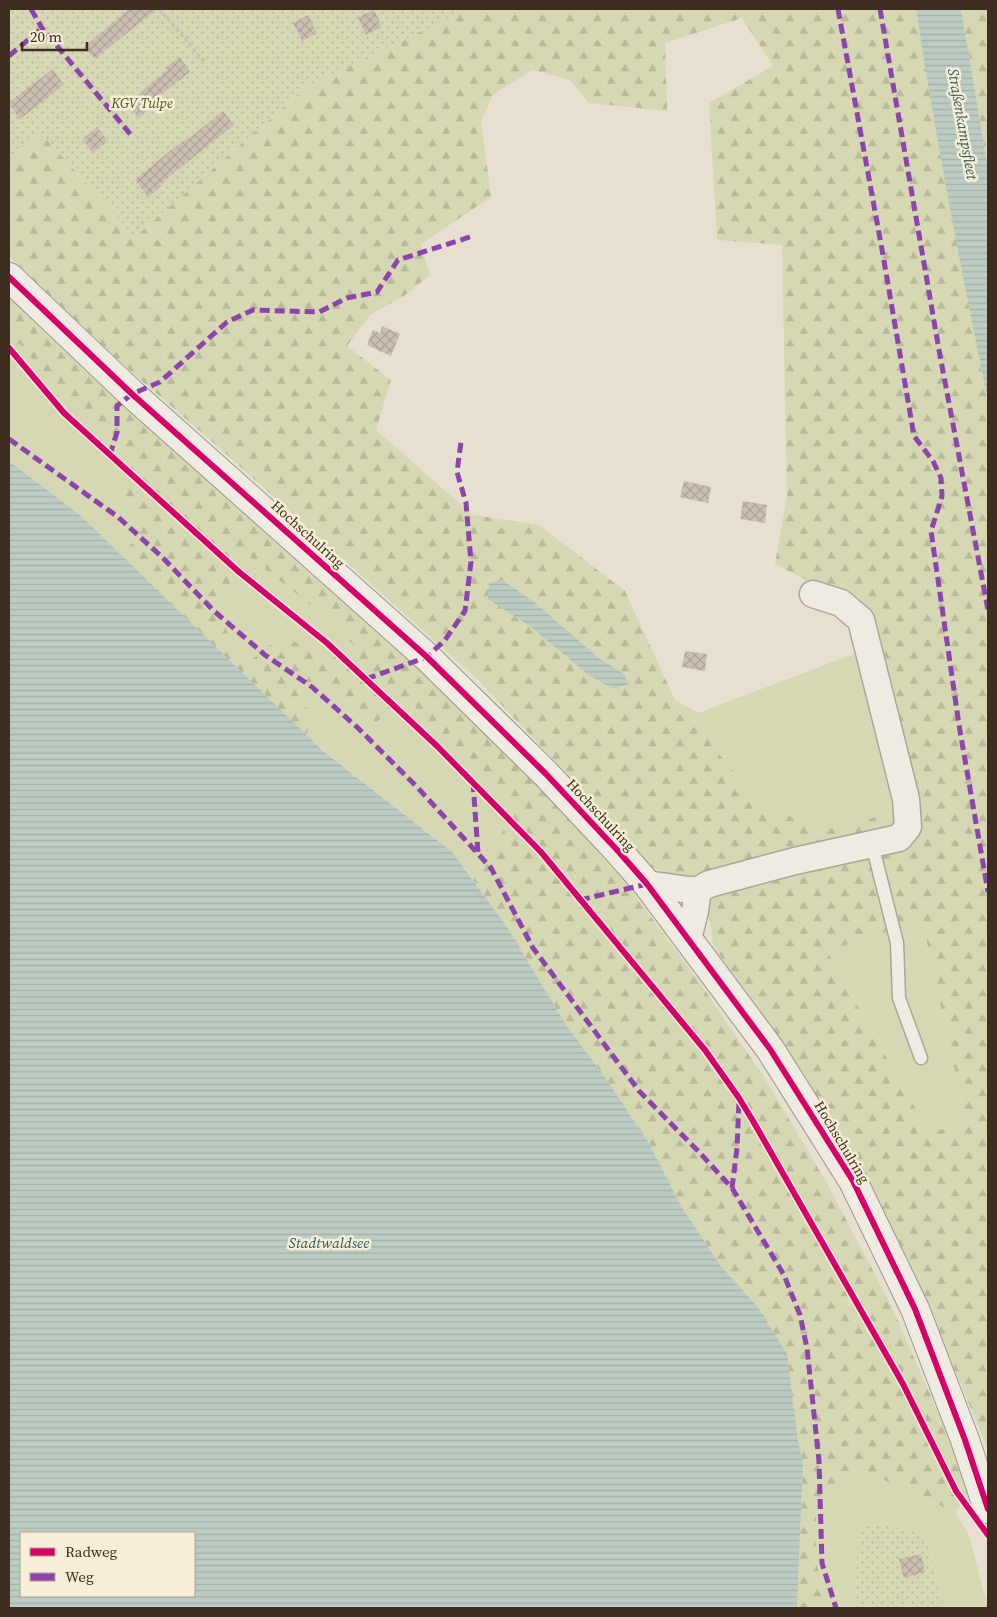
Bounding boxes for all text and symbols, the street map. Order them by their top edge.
scale bar [22,20,88,52]
text: 20 m [30,26,62,47]
water label: Straßenkampsfleet [943,67,983,182]
park label: KGV Tulpe [110,93,173,113]
street label: Hochschulring [267,496,349,572]
street label: Hochschulring [562,774,640,856]
street label: Hochschulring [810,1097,874,1187]
water label: Stadtwaldsee [289,1232,369,1253]
legend [20,1532,195,1597]
text: Radweg [65,1541,118,1562]
text: Weg [65,1566,94,1587]

